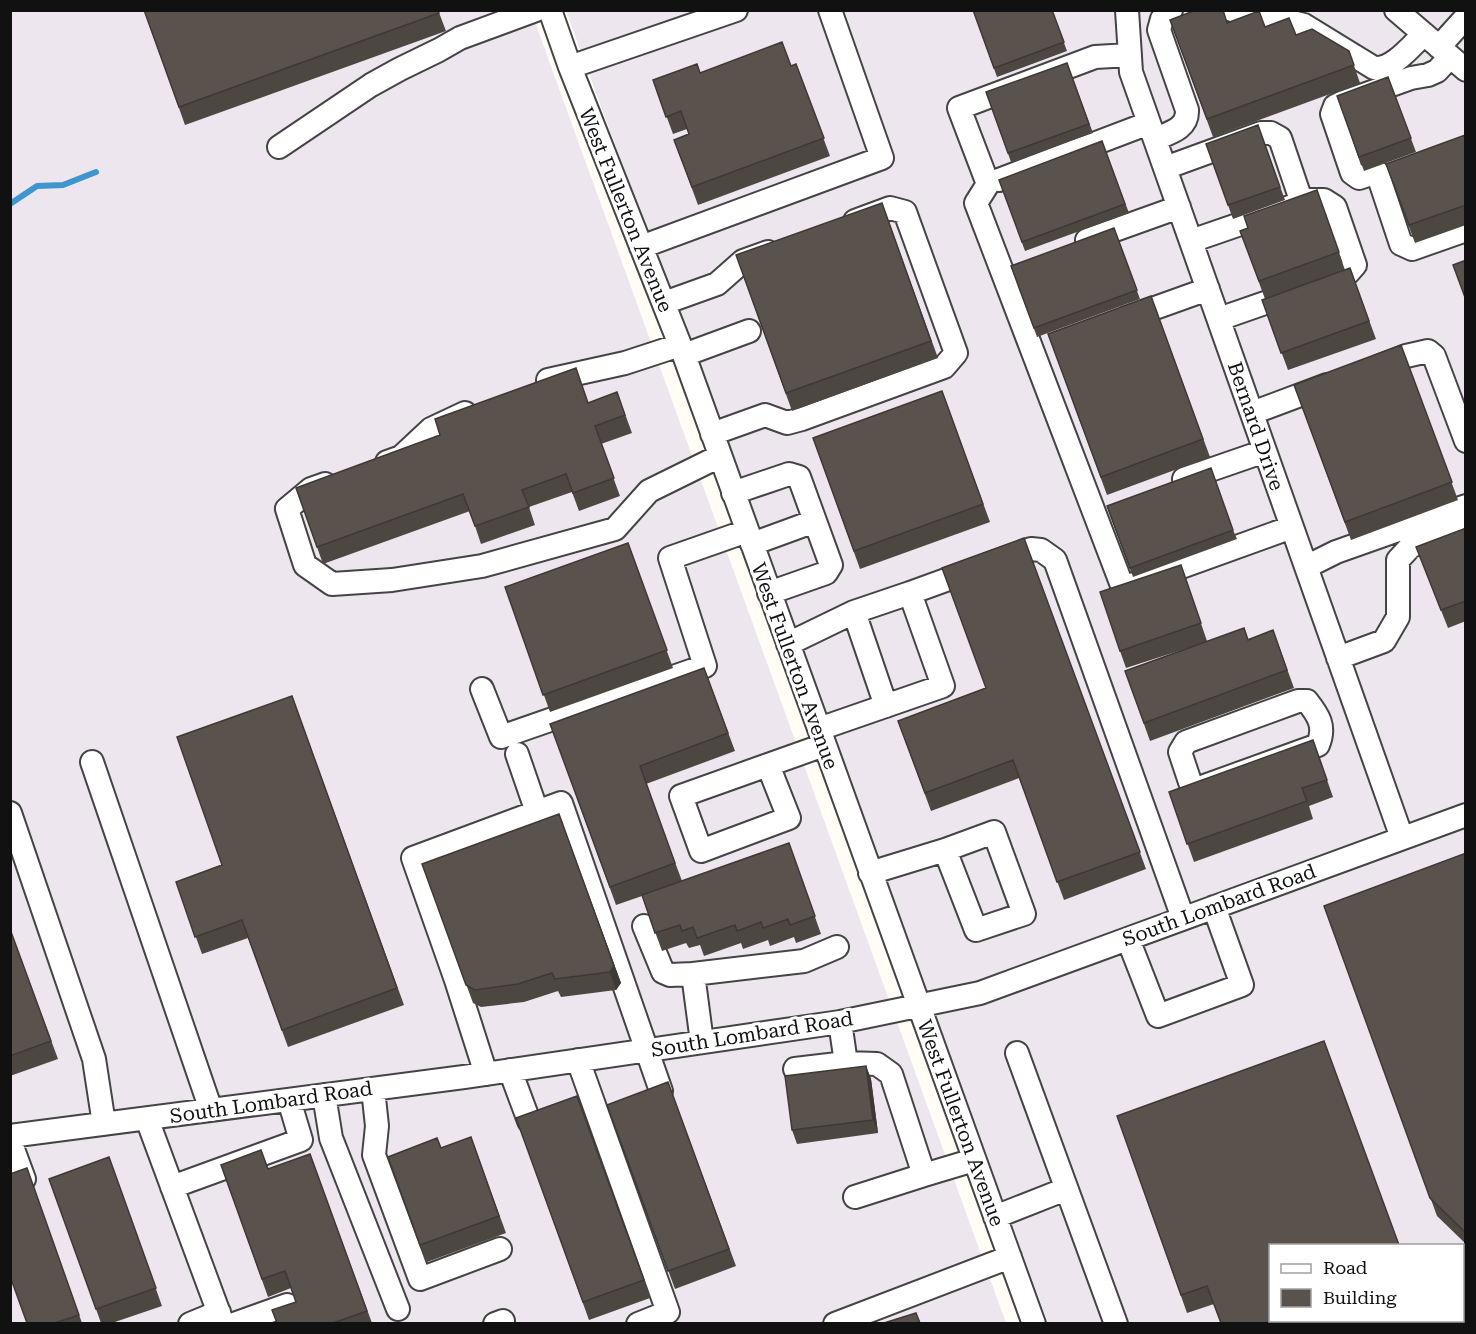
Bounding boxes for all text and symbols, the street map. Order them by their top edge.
street label: West Fullerton Avenue [574,104,678,316]
street label: Bernard Drive [1223,358,1289,494]
street label: West Fullerton Avenue [746,559,844,773]
street label: South Lombard Road [1119,859,1319,951]
street label: South Lombard Road [649,1006,855,1062]
street label: West Fullerton Avenue [912,1016,1010,1230]
street label: South Lombard Road [168,1076,374,1128]
legend [1269,1244,1464,1322]
text: Road [1323,1257,1368,1278]
text: Building [1323,1287,1397,1308]

